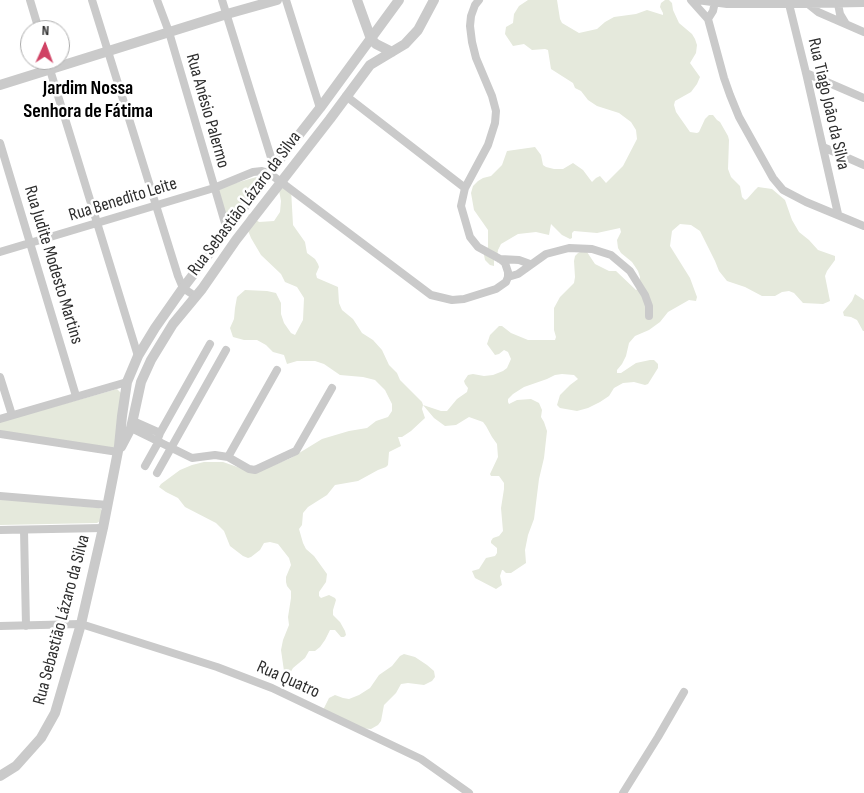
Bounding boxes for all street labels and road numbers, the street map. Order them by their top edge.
street label: Rua Tiago João da Silva [802,36,854,172]
street label: Rua Anésio Palermo [180,51,234,171]
street label: Rua Sebastião Lázaro da Silva [184,128,306,280]
street label: Rua Benedito Leite [66,173,180,227]
street label: Rua Judite Modesto Martins [19,183,87,347]
street label: Rua Sebastião Lázaro da Silva [29,533,95,707]
street label: Rua Quatro [253,657,323,703]

